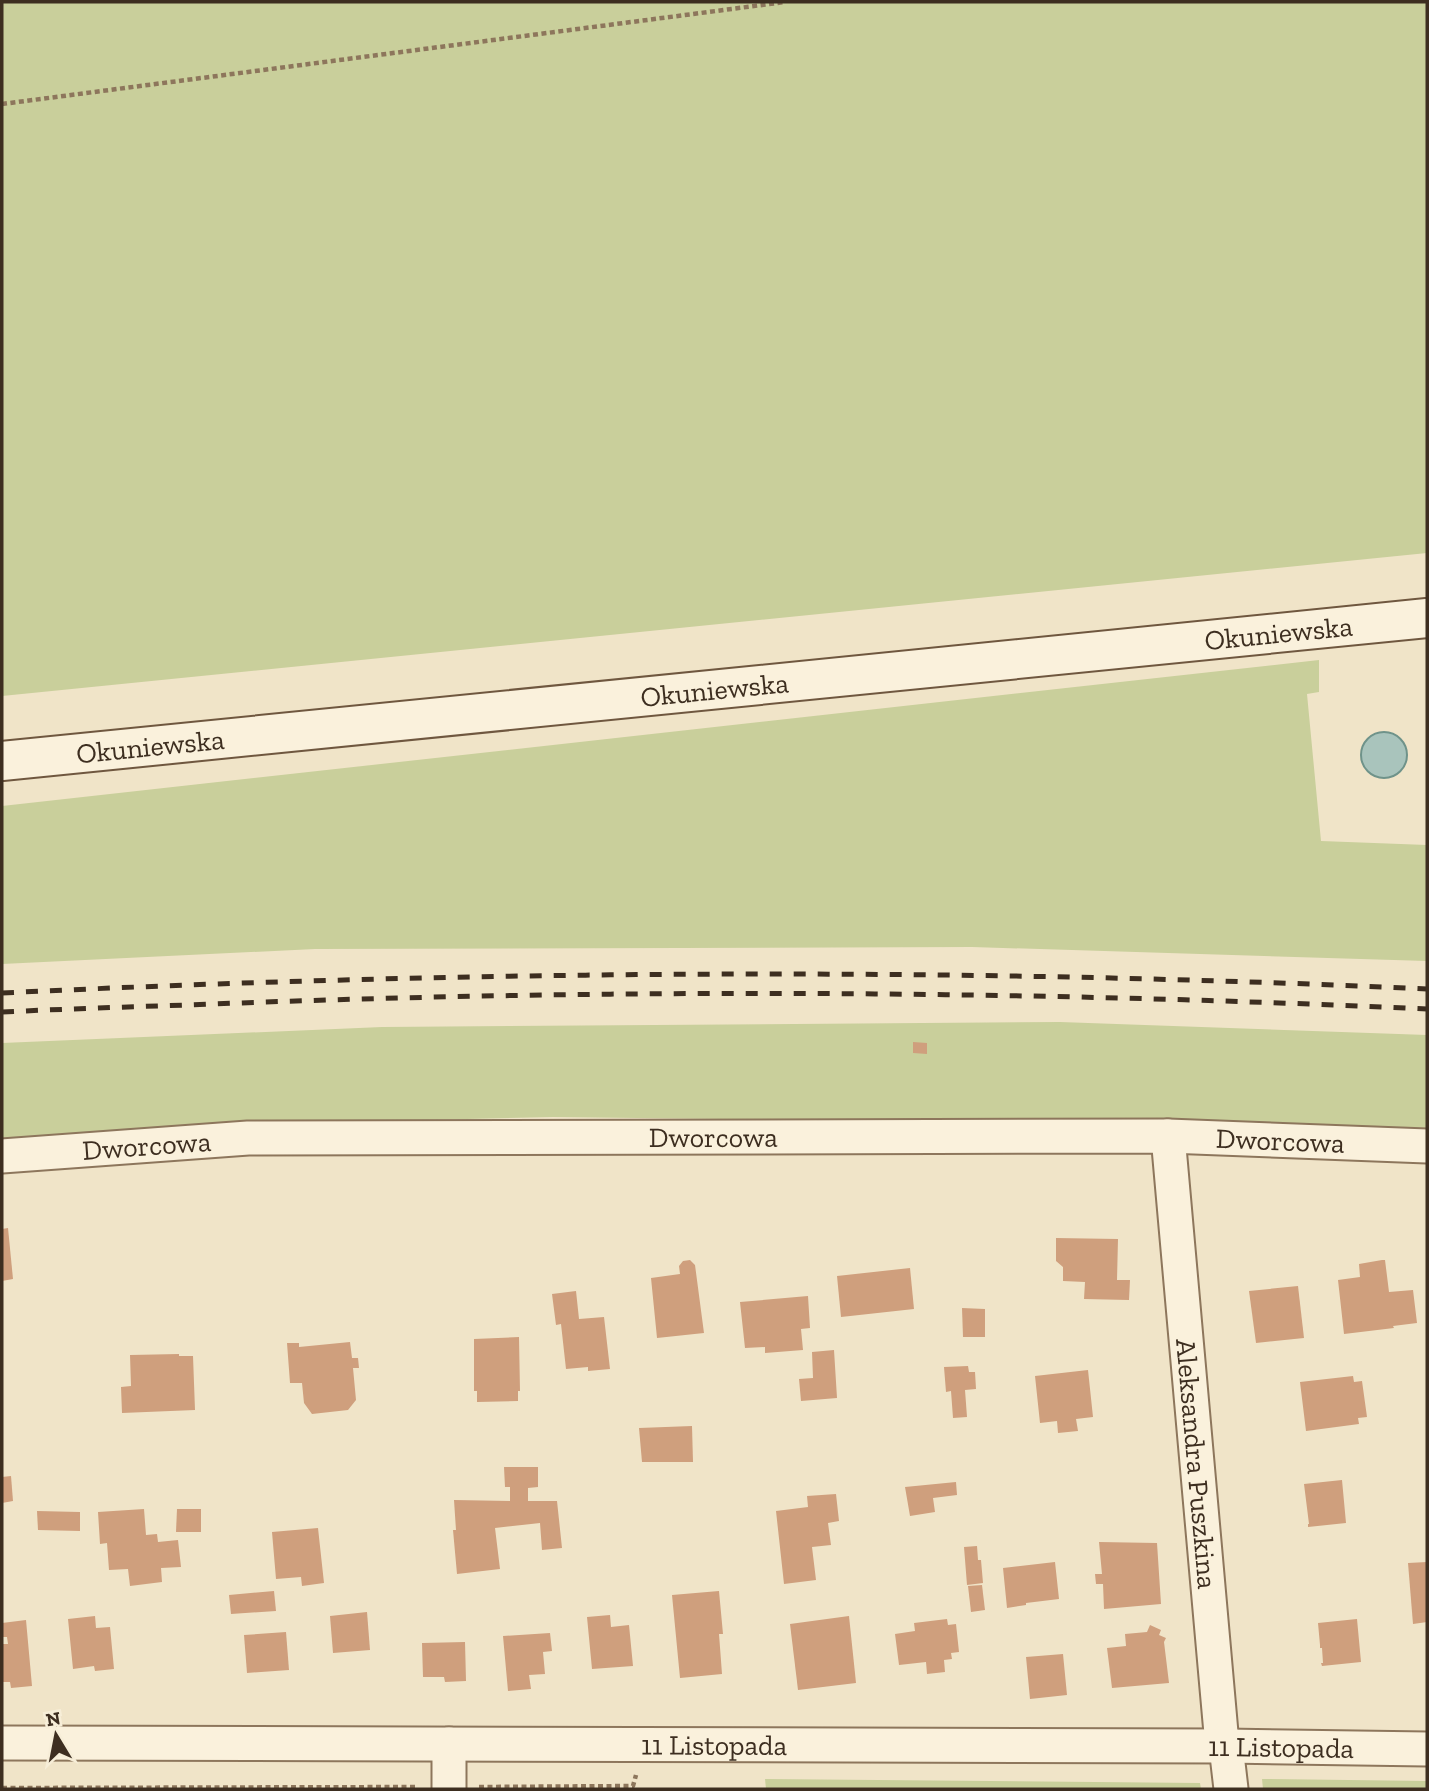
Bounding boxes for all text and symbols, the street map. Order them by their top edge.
street label: Okuniewska [1203,610,1355,657]
street label: Okuniewska [639,666,791,714]
street label: Okuniewska [75,723,226,770]
street label: Dworcowa [649,1121,778,1154]
street label: Dworcowa [1215,1122,1346,1160]
street label: Dworcowa [81,1125,213,1167]
street label: Aleksandra Puszkina [1169,1337,1224,1591]
north arrow [21,1700,91,1770]
text: N [44,1706,62,1731]
street label: 11 Listopada [641,1729,787,1762]
street label: 11 Listopada [1208,1730,1355,1765]

